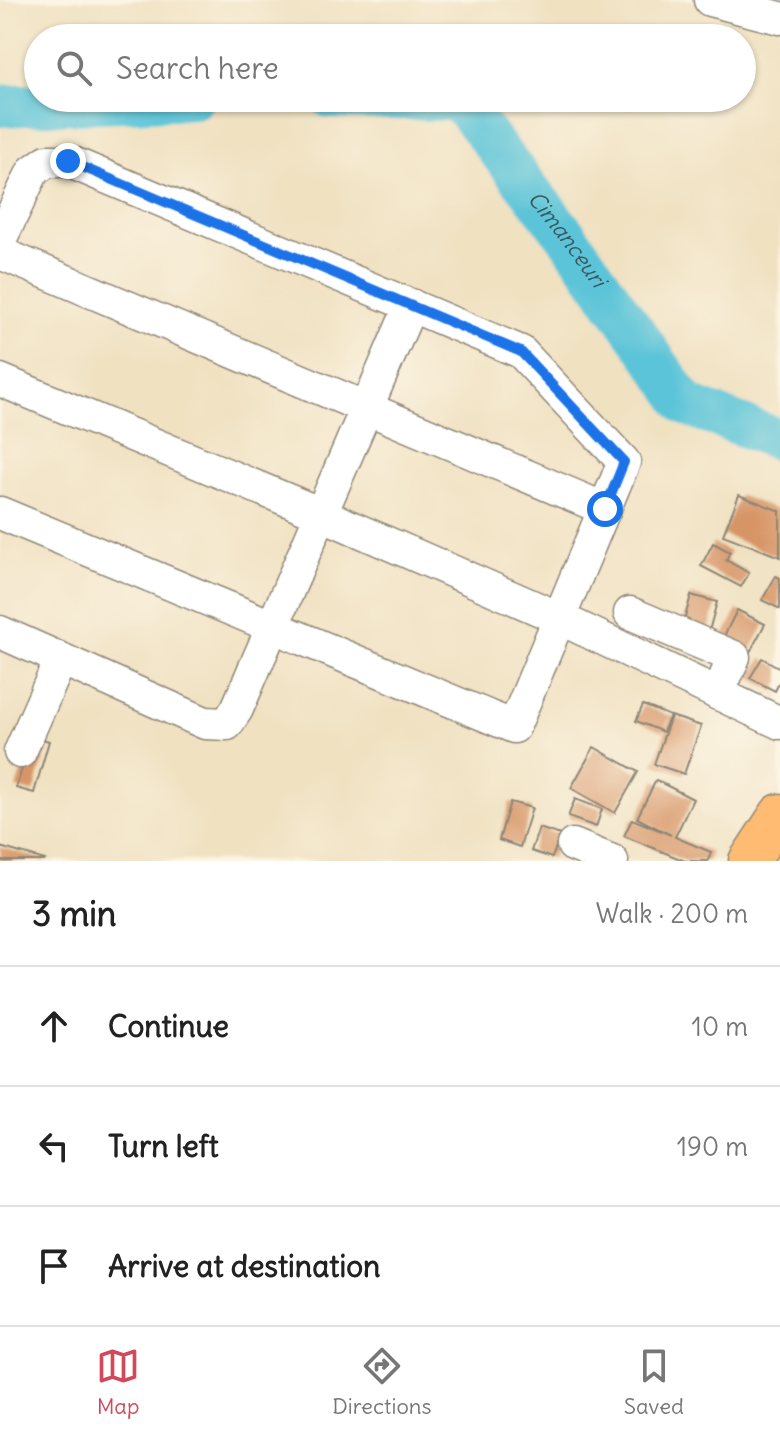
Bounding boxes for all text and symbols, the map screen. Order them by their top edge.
search box [24,24,756,112]
icon: search [52,46,96,90]
text: Search here [116,49,279,87]
route end [50,143,86,179]
water label: Cimanceuri [522,185,615,295]
route start [587,491,623,527]
text: 3 min [32,892,117,935]
text: Walk · 200 m [596,897,748,930]
icon: ahead [32,1004,76,1048]
text: Continue [108,1007,229,1045]
text: 10 m [692,1010,748,1043]
icon: left [32,1124,76,1168]
text: Turn left [108,1127,219,1165]
text: 190 m [677,1130,748,1163]
icon: arrive [32,1244,76,1288]
text: Arrive at destination [108,1247,380,1285]
tab: Map [96,1344,140,1420]
tab: Directions [332,1344,432,1420]
tab: Saved [624,1344,684,1420]

